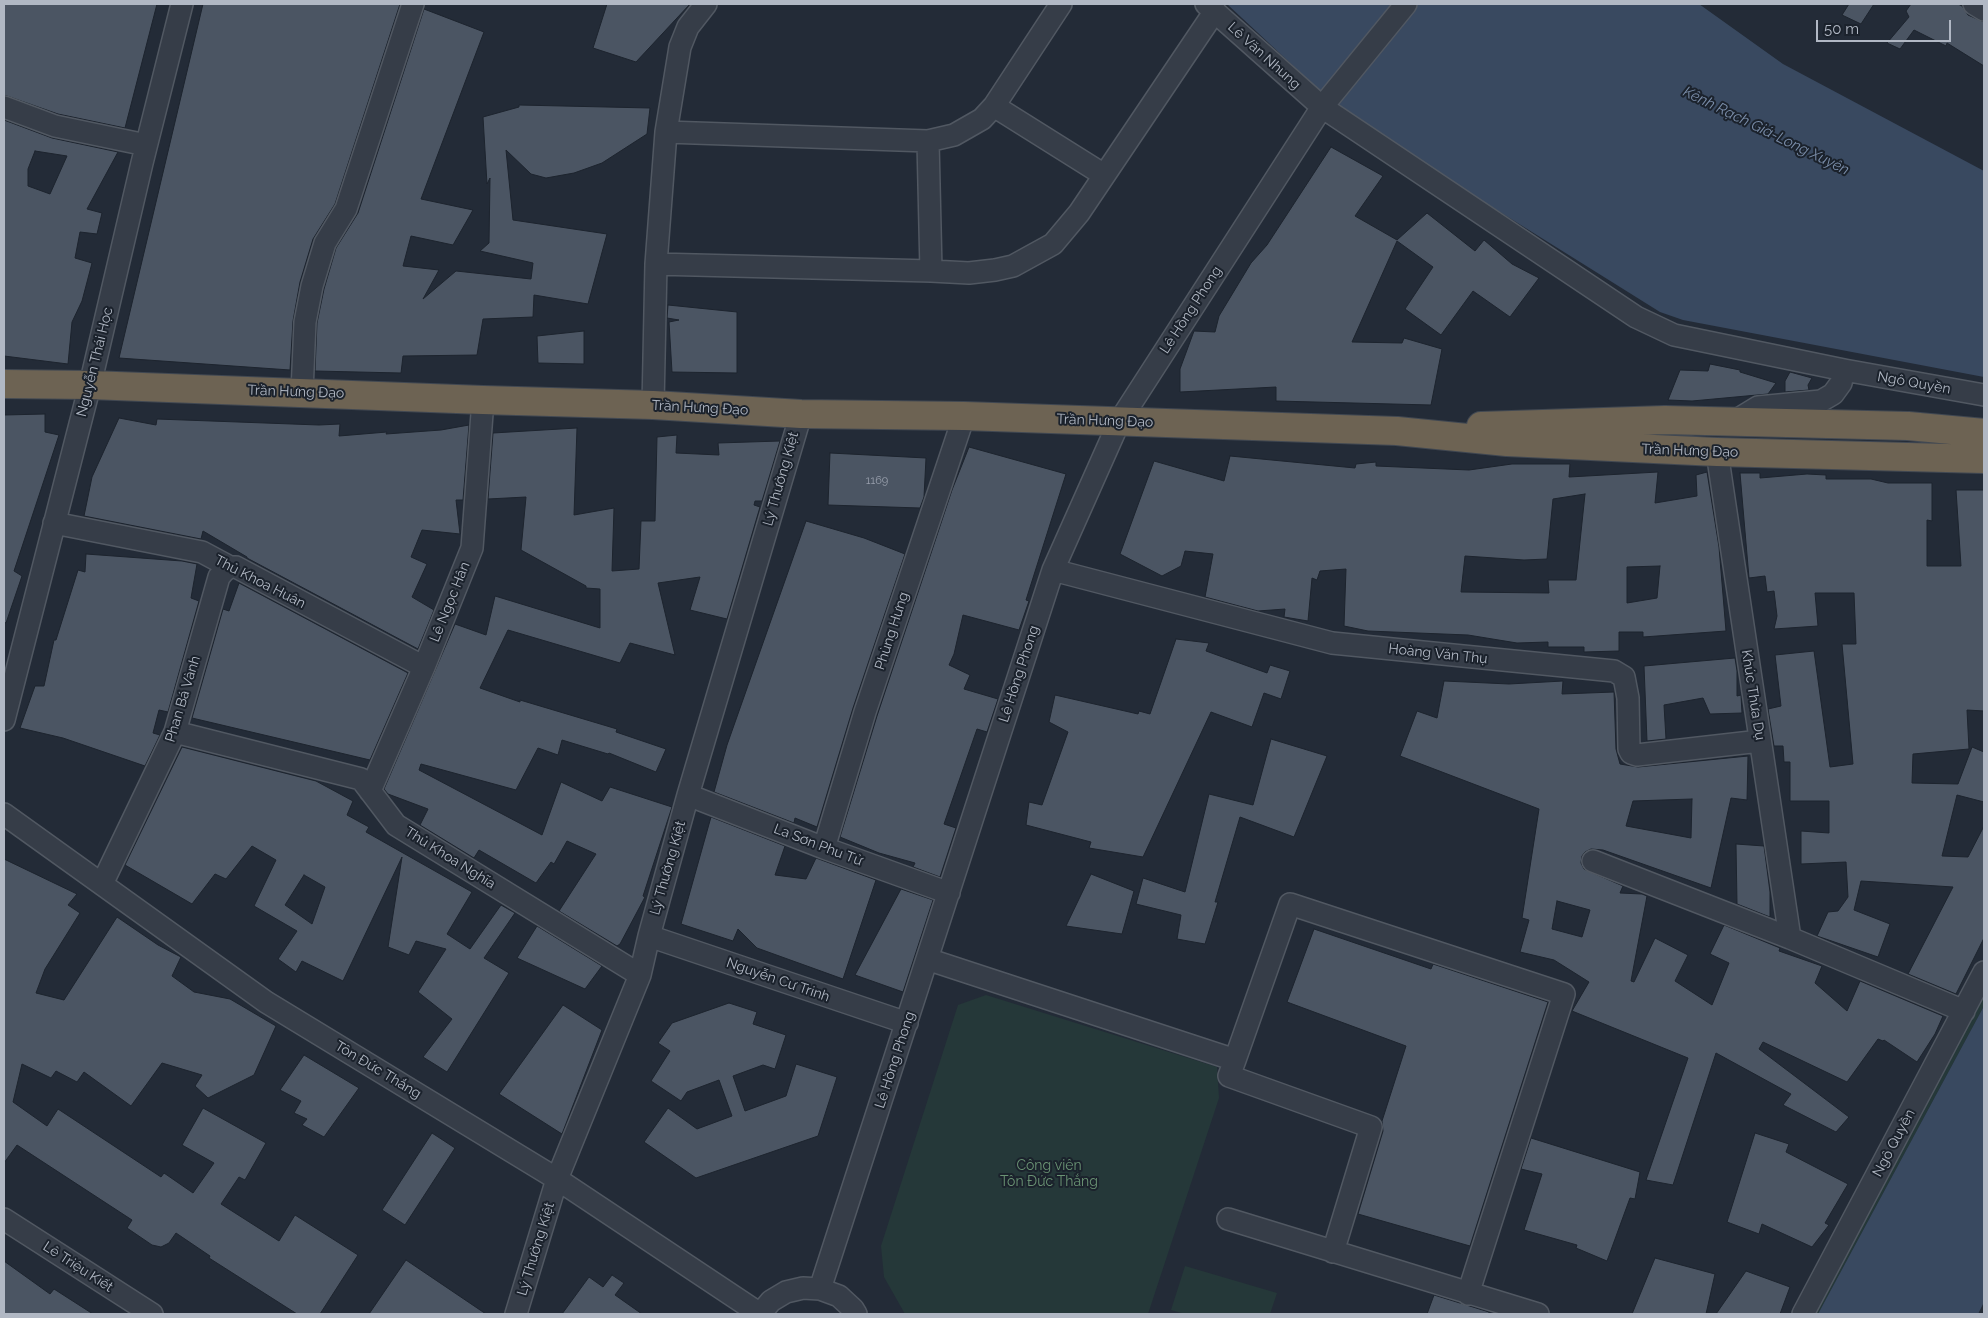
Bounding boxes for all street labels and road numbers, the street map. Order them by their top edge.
street label: Lê Văn Nhung [1224,19,1304,93]
street label: Lê Hồng Phong [1156,263,1226,357]
street label: Nguyễn Thái Học [73,305,117,419]
street label: Ngô Quyền [1876,368,1952,398]
street label: Trần Hưng Đạo [247,382,345,402]
street label: Trần Hưng Đạo [651,397,749,419]
street label: Trần Hưng Đạo [1056,411,1154,431]
street label: Lý Thường Kiệt [760,430,802,528]
street label: Trần Hưng Đạo [1641,441,1739,461]
street label: Thủ Khoa Huân [212,552,308,612]
street label: Lê Ngọc Hân [426,560,474,644]
street label: Phùng Hưng [871,590,913,672]
street label: Lê Hồng Phong [995,623,1043,725]
street label: Hoàng Văn Thụ [1388,640,1488,668]
street label: Khúc Thừa Dụ [1738,649,1768,741]
street label: Phan Bá Vành [162,654,204,744]
street label: Lý Thường Kiệt [647,819,689,917]
street label: La Sơn Phu Tử [771,820,865,870]
street label: Thủ Khoa Nghĩa [402,823,498,893]
street label: Nguyễn Cư Trinh [724,954,832,1006]
street label: Lê Hồng Phong [871,1009,919,1111]
street label: Tôn Đức Thắng [332,1038,424,1102]
street label: Ngô Quyền [1869,1106,1919,1180]
street label: Lý Thường Kiệt [514,1200,558,1298]
street label: Lê Triệu Kiết [40,1238,116,1296]

